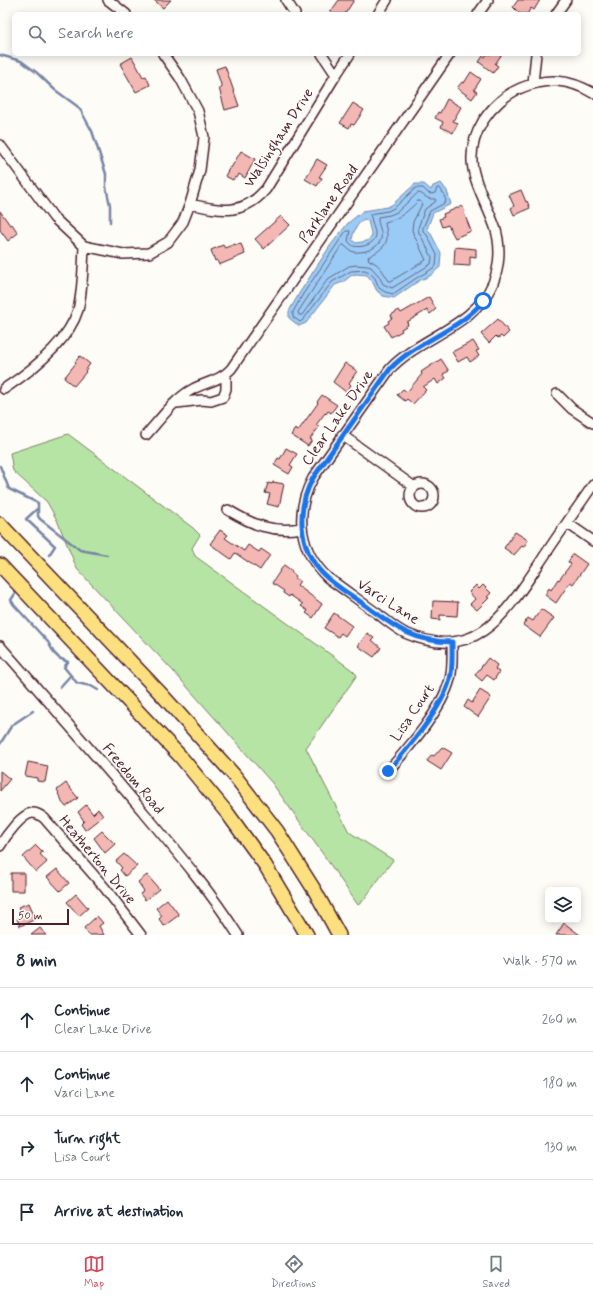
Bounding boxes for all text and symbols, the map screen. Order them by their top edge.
search box [12,12,581,56]
icon: search [26,23,48,45]
text: Search here [58,24,134,44]
street label: Walsingham Drive [239,84,320,192]
street label: Parklane Road [295,161,363,247]
route start [474,292,492,310]
street label: Clear Lake Drive [297,366,379,470]
street label: Varci Lane [353,574,423,630]
street label: Lisa Court [386,680,440,746]
street label: Freedom Road [97,739,169,819]
route end [379,762,397,780]
street label: Heatherton Drive [54,811,140,909]
map controls [545,887,581,923]
button: layers [545,887,581,923]
scale bar [12,907,69,926]
text: 50 m [18,909,43,923]
text: 8 min [16,950,57,972]
text: Walk · 570 m [503,953,577,970]
text: Continue [54,1001,110,1021]
icon: ahead [16,1009,38,1031]
text: 260 m [542,1011,577,1028]
text: Clear Lake Drive [54,1021,152,1038]
text: Continue [54,1065,110,1085]
icon: ahead [16,1073,38,1095]
text: 180 m [542,1075,577,1092]
text: Varci Lane [54,1085,115,1102]
text: Turn right [54,1129,121,1149]
icon: right [16,1137,38,1159]
text: 130 m [544,1139,577,1156]
text: Lisa Court [54,1149,110,1166]
icon: arrive [16,1201,38,1223]
text: Arrive at destination [54,1202,183,1222]
tab: Map [83,1253,105,1291]
tab: Directions [271,1253,316,1291]
tab: Saved [482,1253,510,1291]

